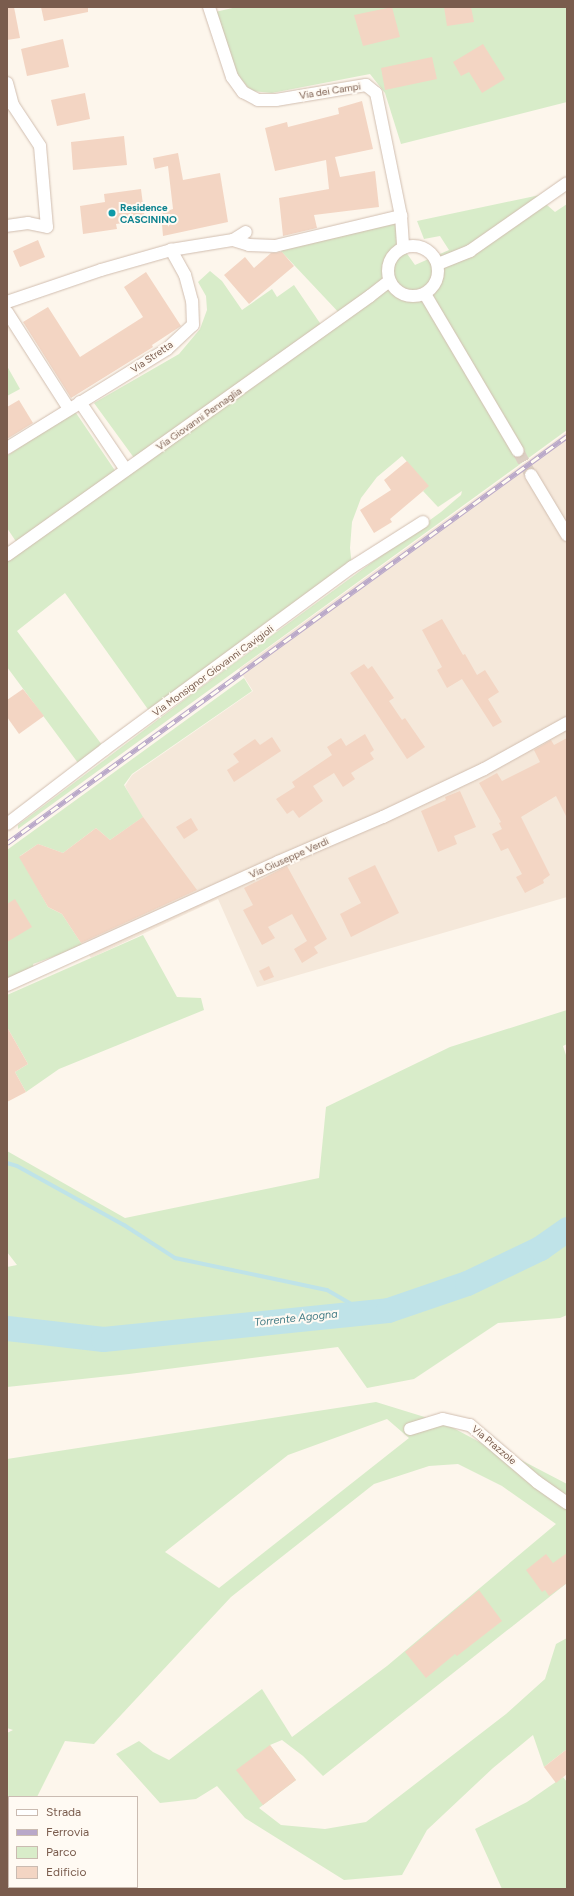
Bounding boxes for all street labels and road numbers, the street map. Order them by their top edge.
street label: Via dei Campi [298,80,362,102]
street label: Via Stretta [129,339,175,375]
street label: Via Giovanni Pennaglia [154,385,244,453]
street label: Via Monsignor Giovanni Cavigioli [150,623,276,719]
street label: Via Giuseppe Verdi [247,835,331,881]
street label: Via Prazzole [469,1423,519,1467]

